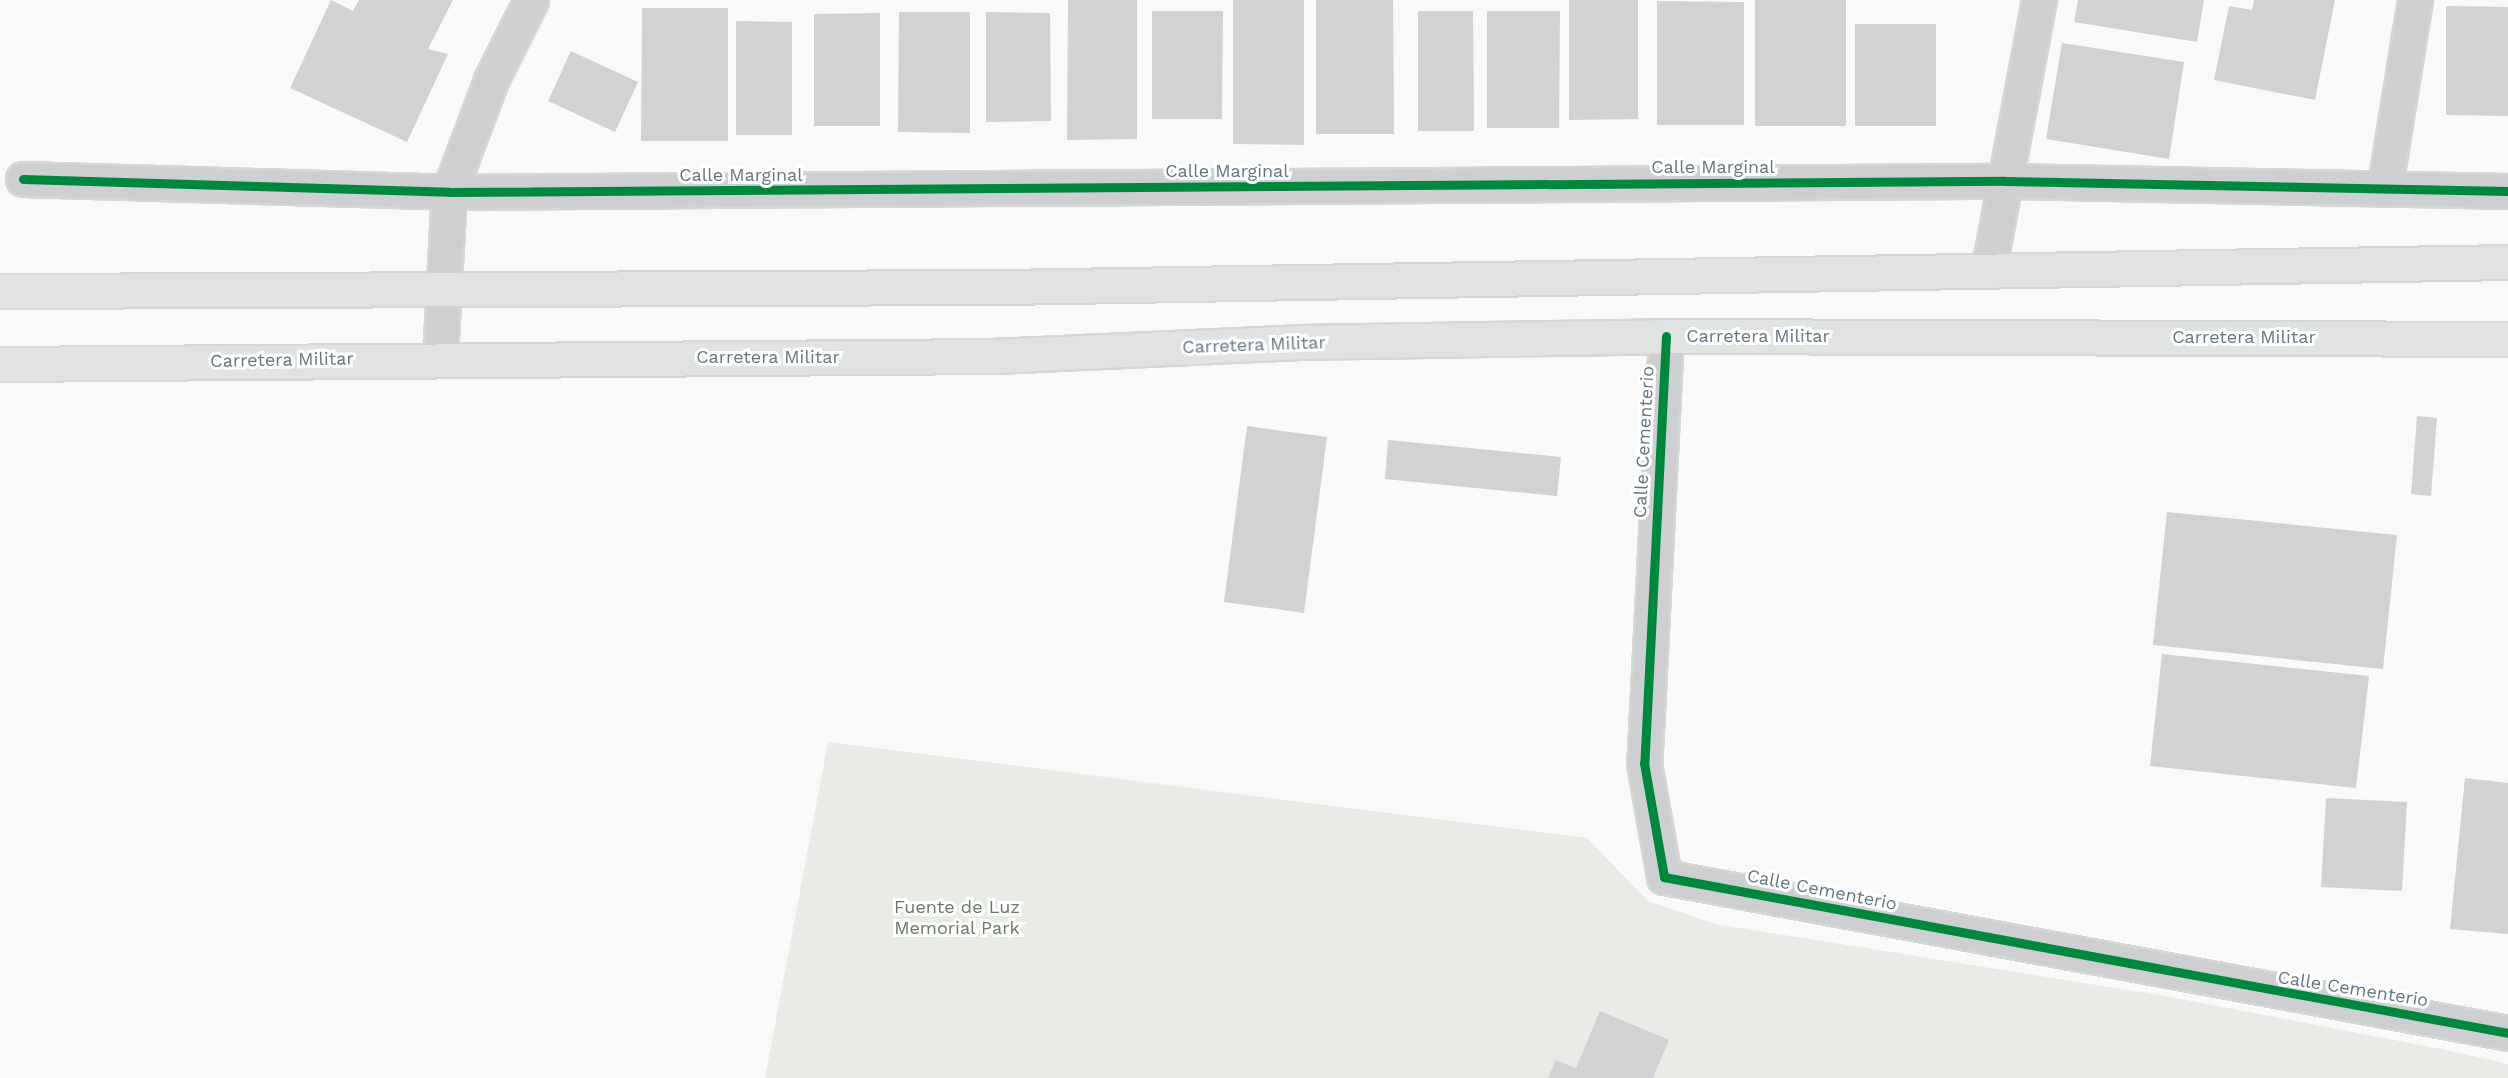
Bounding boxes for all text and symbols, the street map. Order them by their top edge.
street label: Calle Marginal [1651,156,1775,178]
street label: Calle Marginal [1165,160,1289,182]
street label: Calle Marginal [679,164,803,186]
street label: Carretera Militar [1686,325,1830,347]
street label: Carretera Militar [2172,326,2316,348]
street label: Carretera Militar [1182,332,1326,358]
street label: Carretera Militar [696,346,840,368]
street label: Carretera Militar [210,348,354,372]
street label: Calle Cementerio [1629,365,1659,519]
street label: Calle Cementerio [1745,865,1899,915]
park label: Fuente de Luz Memorial Park [894,897,1020,940]
street label: Calle Cementerio [2276,966,2430,1012]

